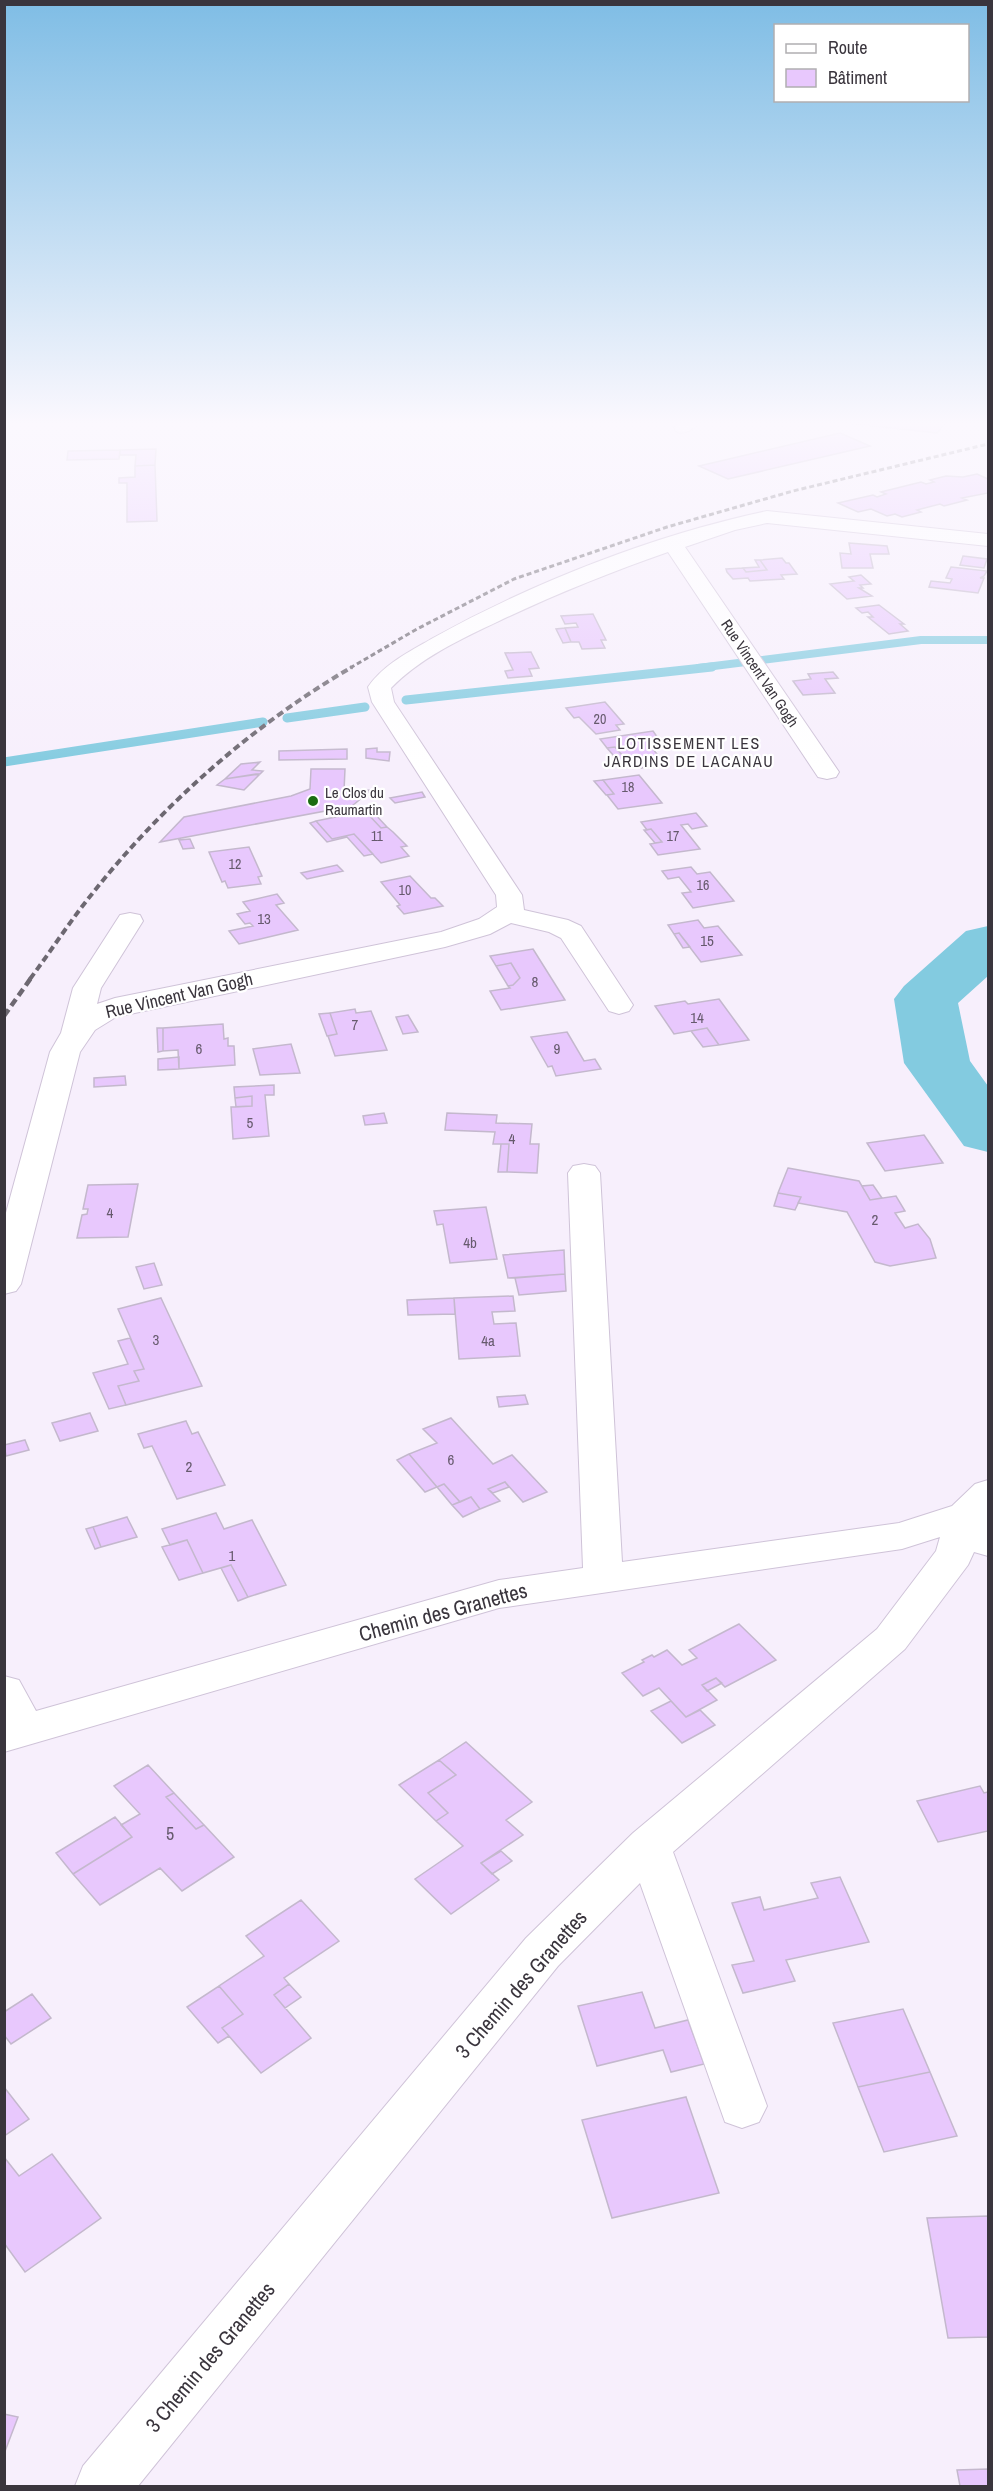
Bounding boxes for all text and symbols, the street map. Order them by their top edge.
legend [774,24,969,102]
text: Route [828,35,867,60]
text: Bâtiment [828,65,887,90]
street label: Rue Vincent Van Gogh [716,615,804,731]
house number: 20 [594,710,606,728]
district label: LOTISSEMENT LES JARDINS DE LACANAU [604,732,774,772]
house number: 18 [622,778,634,796]
place label: Le Clos du Raumartin [325,782,384,820]
marker: Le Clos du Raumartin [306,794,320,808]
house number: 11 [371,827,384,845]
house number: 17 [667,827,679,845]
house number: 12 [229,855,241,873]
house number: 16 [697,876,709,894]
house number: 10 [399,881,411,899]
house number: 13 [257,908,271,929]
house number: 15 [700,930,714,951]
street label: Rue Vincent Van Gogh [103,966,255,1024]
house number: 8 [532,971,539,992]
house number: 14 [690,1007,704,1028]
house number: 7 [352,1014,359,1035]
house number: 6 [196,1038,203,1059]
house number: 9 [554,1038,561,1059]
house number: 5 [247,1112,254,1133]
house number: 4 [509,1128,516,1149]
house number: 4 [107,1202,114,1223]
house number: 2 [872,1209,879,1230]
house number: 4b [463,1232,477,1253]
house number: 3 [153,1329,160,1350]
house number: 4a [481,1330,495,1351]
house number: 6 [448,1449,455,1470]
house number: 2 [186,1456,193,1477]
house number: 1 [229,1545,236,1566]
street label: Chemin des Granettes [356,1576,530,1648]
house number: 5 [166,1821,174,1846]
street label: 3 Chemin des Granettes [449,1904,593,2064]
street label: 3 Chemin des Granettes [139,2276,281,2438]

